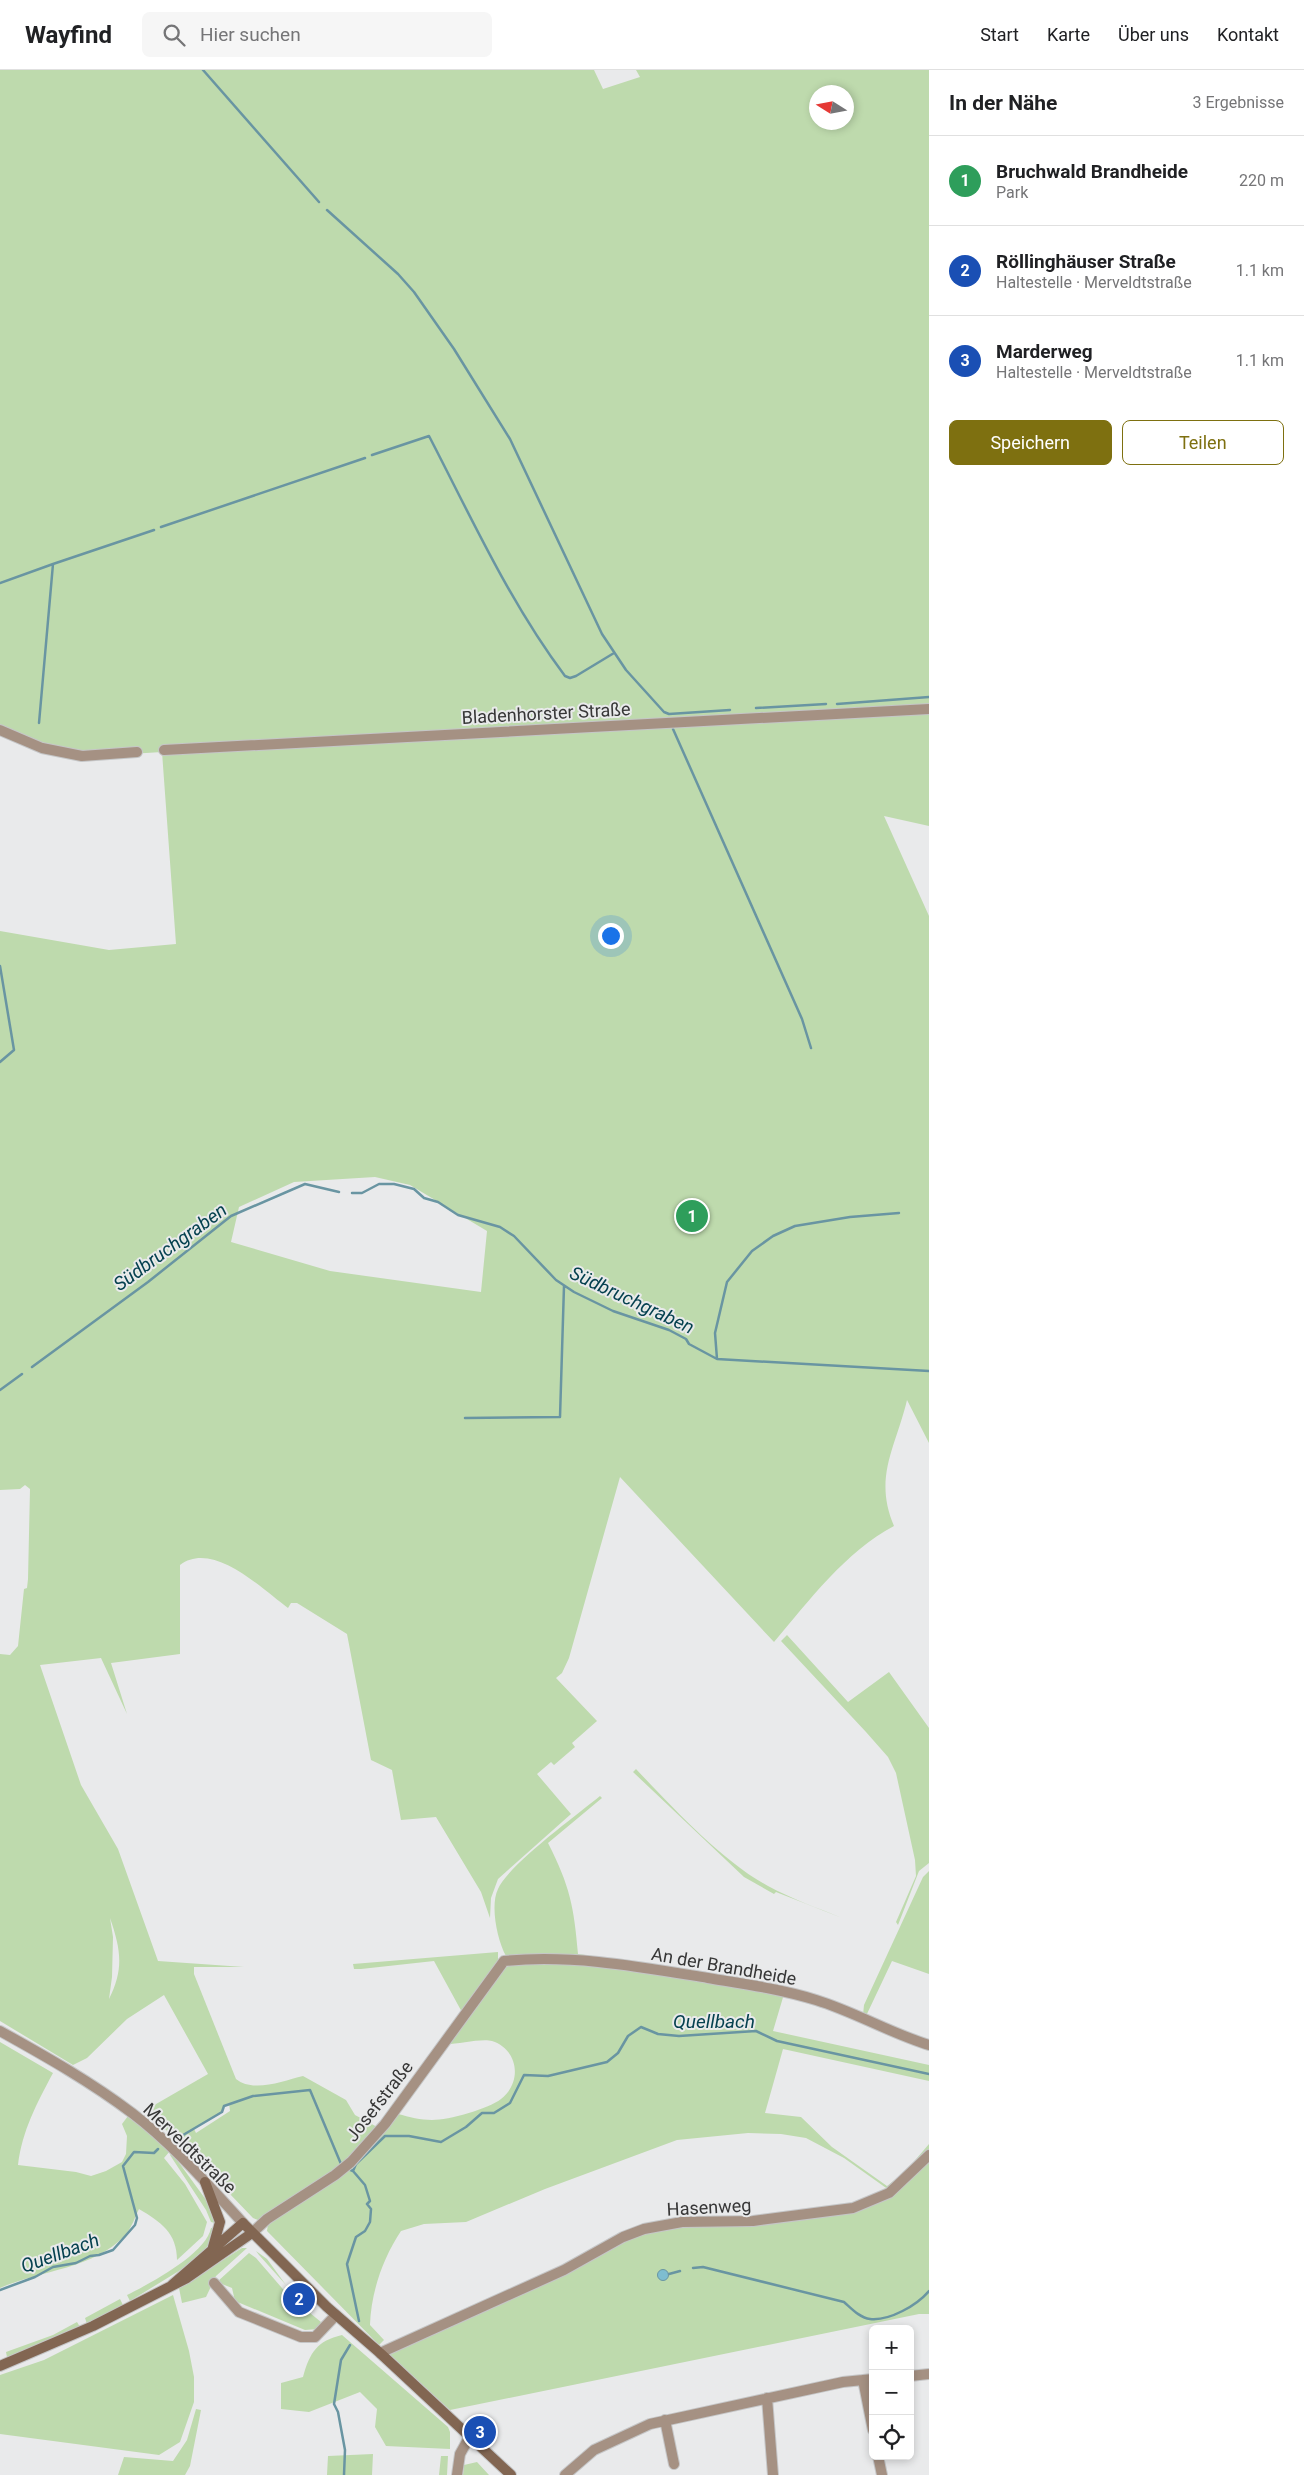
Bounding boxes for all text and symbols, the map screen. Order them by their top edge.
search box [142,12,492,57]
text: Wayfind [25,21,112,49]
icon: search [160,21,188,49]
text: Hier suchen [200,23,301,46]
text: Start [980,24,1019,45]
text: Karte [1047,24,1090,45]
text: Über uns [1118,24,1189,45]
text: Kontakt [1217,24,1279,45]
north arrow [809,85,854,130]
text: In der Nähe [949,91,1057,115]
text: 3 Ergebnisse [1192,93,1284,112]
text: Bruchwald Brandheide [996,160,1188,183]
text: 1 [960,171,970,190]
text: 220 m [1239,171,1284,190]
text: Park [996,183,1028,202]
text: Röllinghäuser Straße [996,250,1176,273]
text: 2 [960,261,970,280]
text: 1.1 km [1236,261,1284,280]
text: Haltestelle · Merveldtstraße [996,273,1192,292]
text: Marderweg [996,340,1093,363]
text: 3 [960,351,970,370]
text: 1.1 km [1236,351,1284,370]
text: Haltestelle · Merveldtstraße [996,363,1192,382]
button: Speichern [949,420,1112,465]
button: Teilen [1122,420,1284,465]
street label: Bladenhorster Straße [461,698,631,728]
your location [598,923,624,949]
pin: 1 [676,1197,708,1235]
water label: Südbruchgraben [109,1198,231,1296]
water label: Südbruchgraben [566,1261,698,1339]
street label: An der Brandheide [650,1943,798,1989]
water label: Quellbach [673,2010,755,2033]
street label: Josefstraße [341,2057,417,2145]
street label: Merveldtstraße [139,2098,241,2198]
street label: Hasenweg [666,2194,752,2220]
water label: Quellbach [18,2228,102,2278]
pin: 2 [283,2280,315,2318]
map controls [869,2325,914,2460]
button: + [869,2325,914,2370]
button: − [869,2370,914,2415]
pin: 3 [464,2413,496,2451]
button: locate [869,2415,914,2460]

